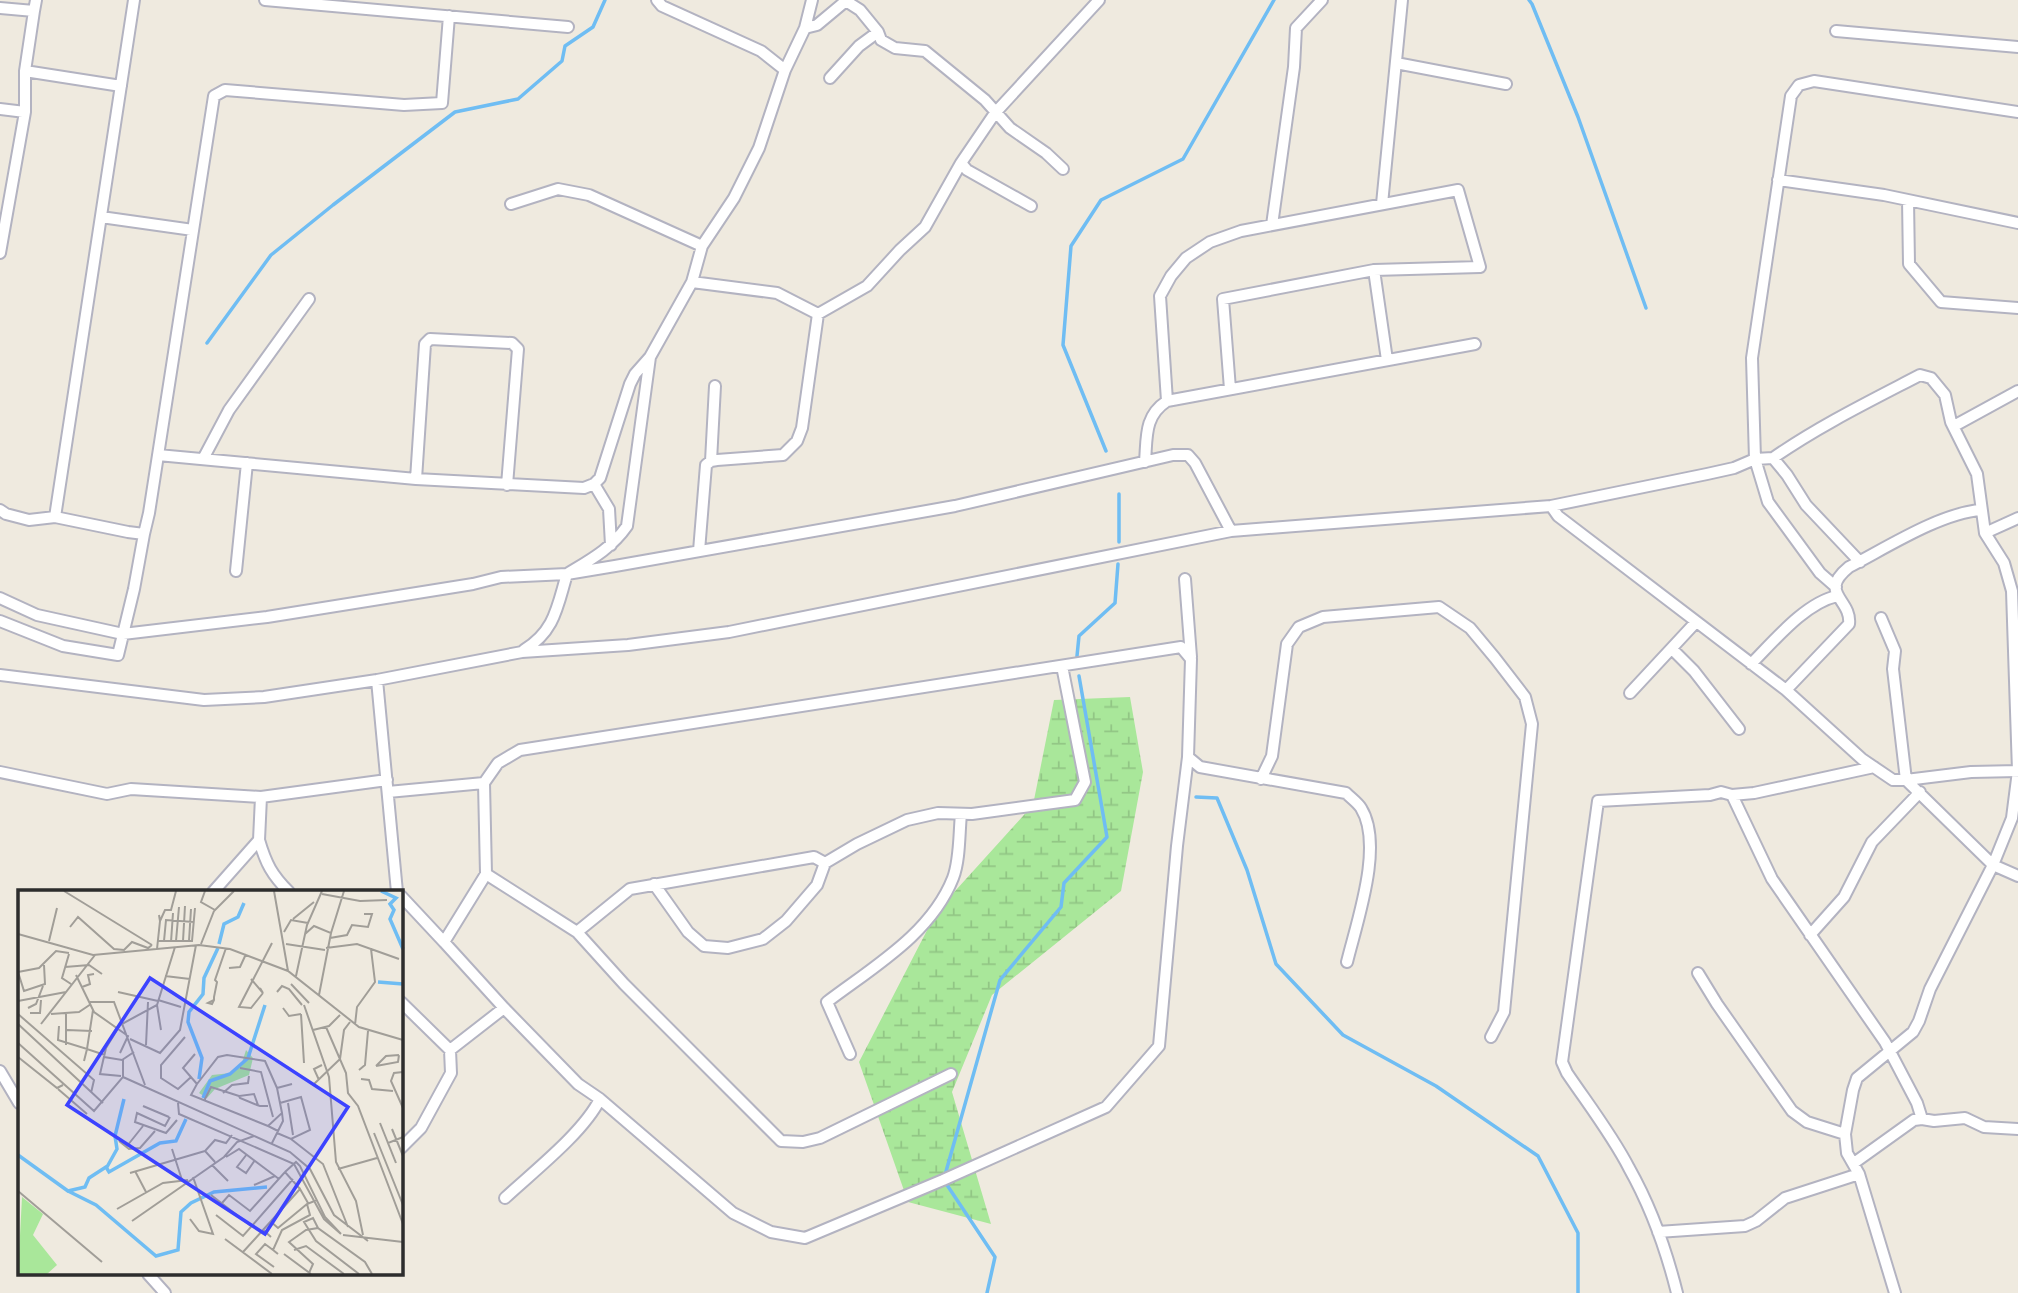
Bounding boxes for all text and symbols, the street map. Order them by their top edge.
inset map [18,890,402,1276]

